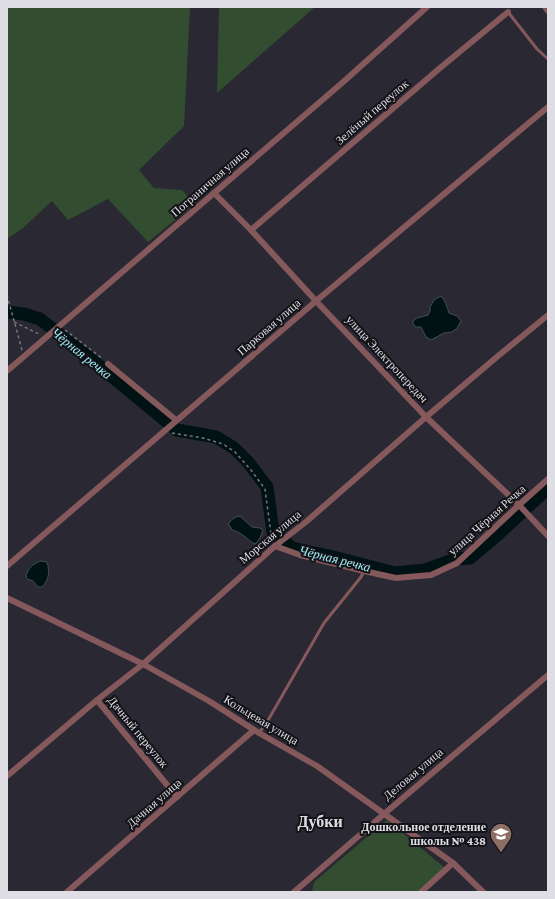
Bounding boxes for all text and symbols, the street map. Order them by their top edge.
street label: Зелёный переулок [333,76,411,147]
street label: Пограничная улица [168,144,252,220]
street label: Парковая улица [234,295,304,358]
street label: улица Электропередач [343,313,431,405]
water label: Чёрная речка [49,325,115,383]
street label: улица Чёрная Речка [446,481,529,558]
street label: Морская улица [236,507,304,567]
water label: Чёрная речка [298,542,373,575]
street label: Кольцевая улица [221,692,301,748]
street label: Дачный переулок [105,693,171,771]
street label: Деловая улица [380,744,446,803]
street label: Дачная улица [124,775,185,831]
district label: Дубки [297,813,343,831]
place label: Дошкольное отделение школы № 438 [361,820,487,848]
school or university icon: Дошкольное отделение школы № 438 [488,821,514,854]

